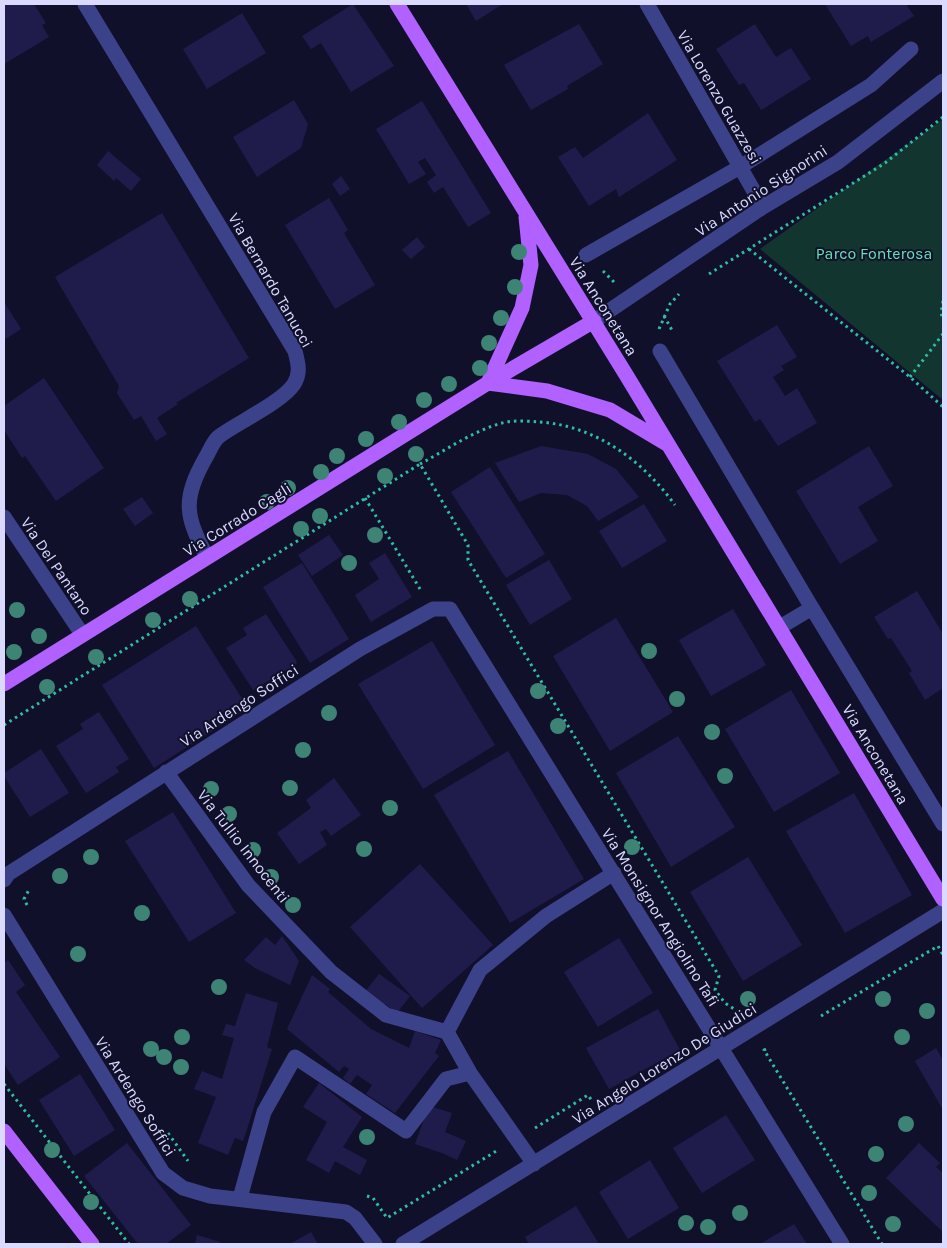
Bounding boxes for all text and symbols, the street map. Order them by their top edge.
street label: Via Lorenzo Guazzesi [673,27,766,168]
street label: Via Antonio Signorini [692,141,831,240]
street label: Via Bernardo Tanucci [224,209,317,351]
park label: Parco Fonterosa [816,244,932,263]
street label: Via Anconetana [565,253,642,359]
street label: Via Corrado Cagli [180,478,295,560]
street label: Via Del Pantano [17,514,96,619]
street label: Via Ardengo Soffici [176,660,302,751]
street label: Via Anconetana [838,701,913,808]
street label: Via Tullio Innocenti [193,786,294,907]
street label: Via Monsignor Angiolino Tafi [598,824,723,1010]
street label: Via Angelo Lorenzo De Giudici [568,999,760,1128]
street label: Via Ardengo Soffici [91,1033,180,1160]

